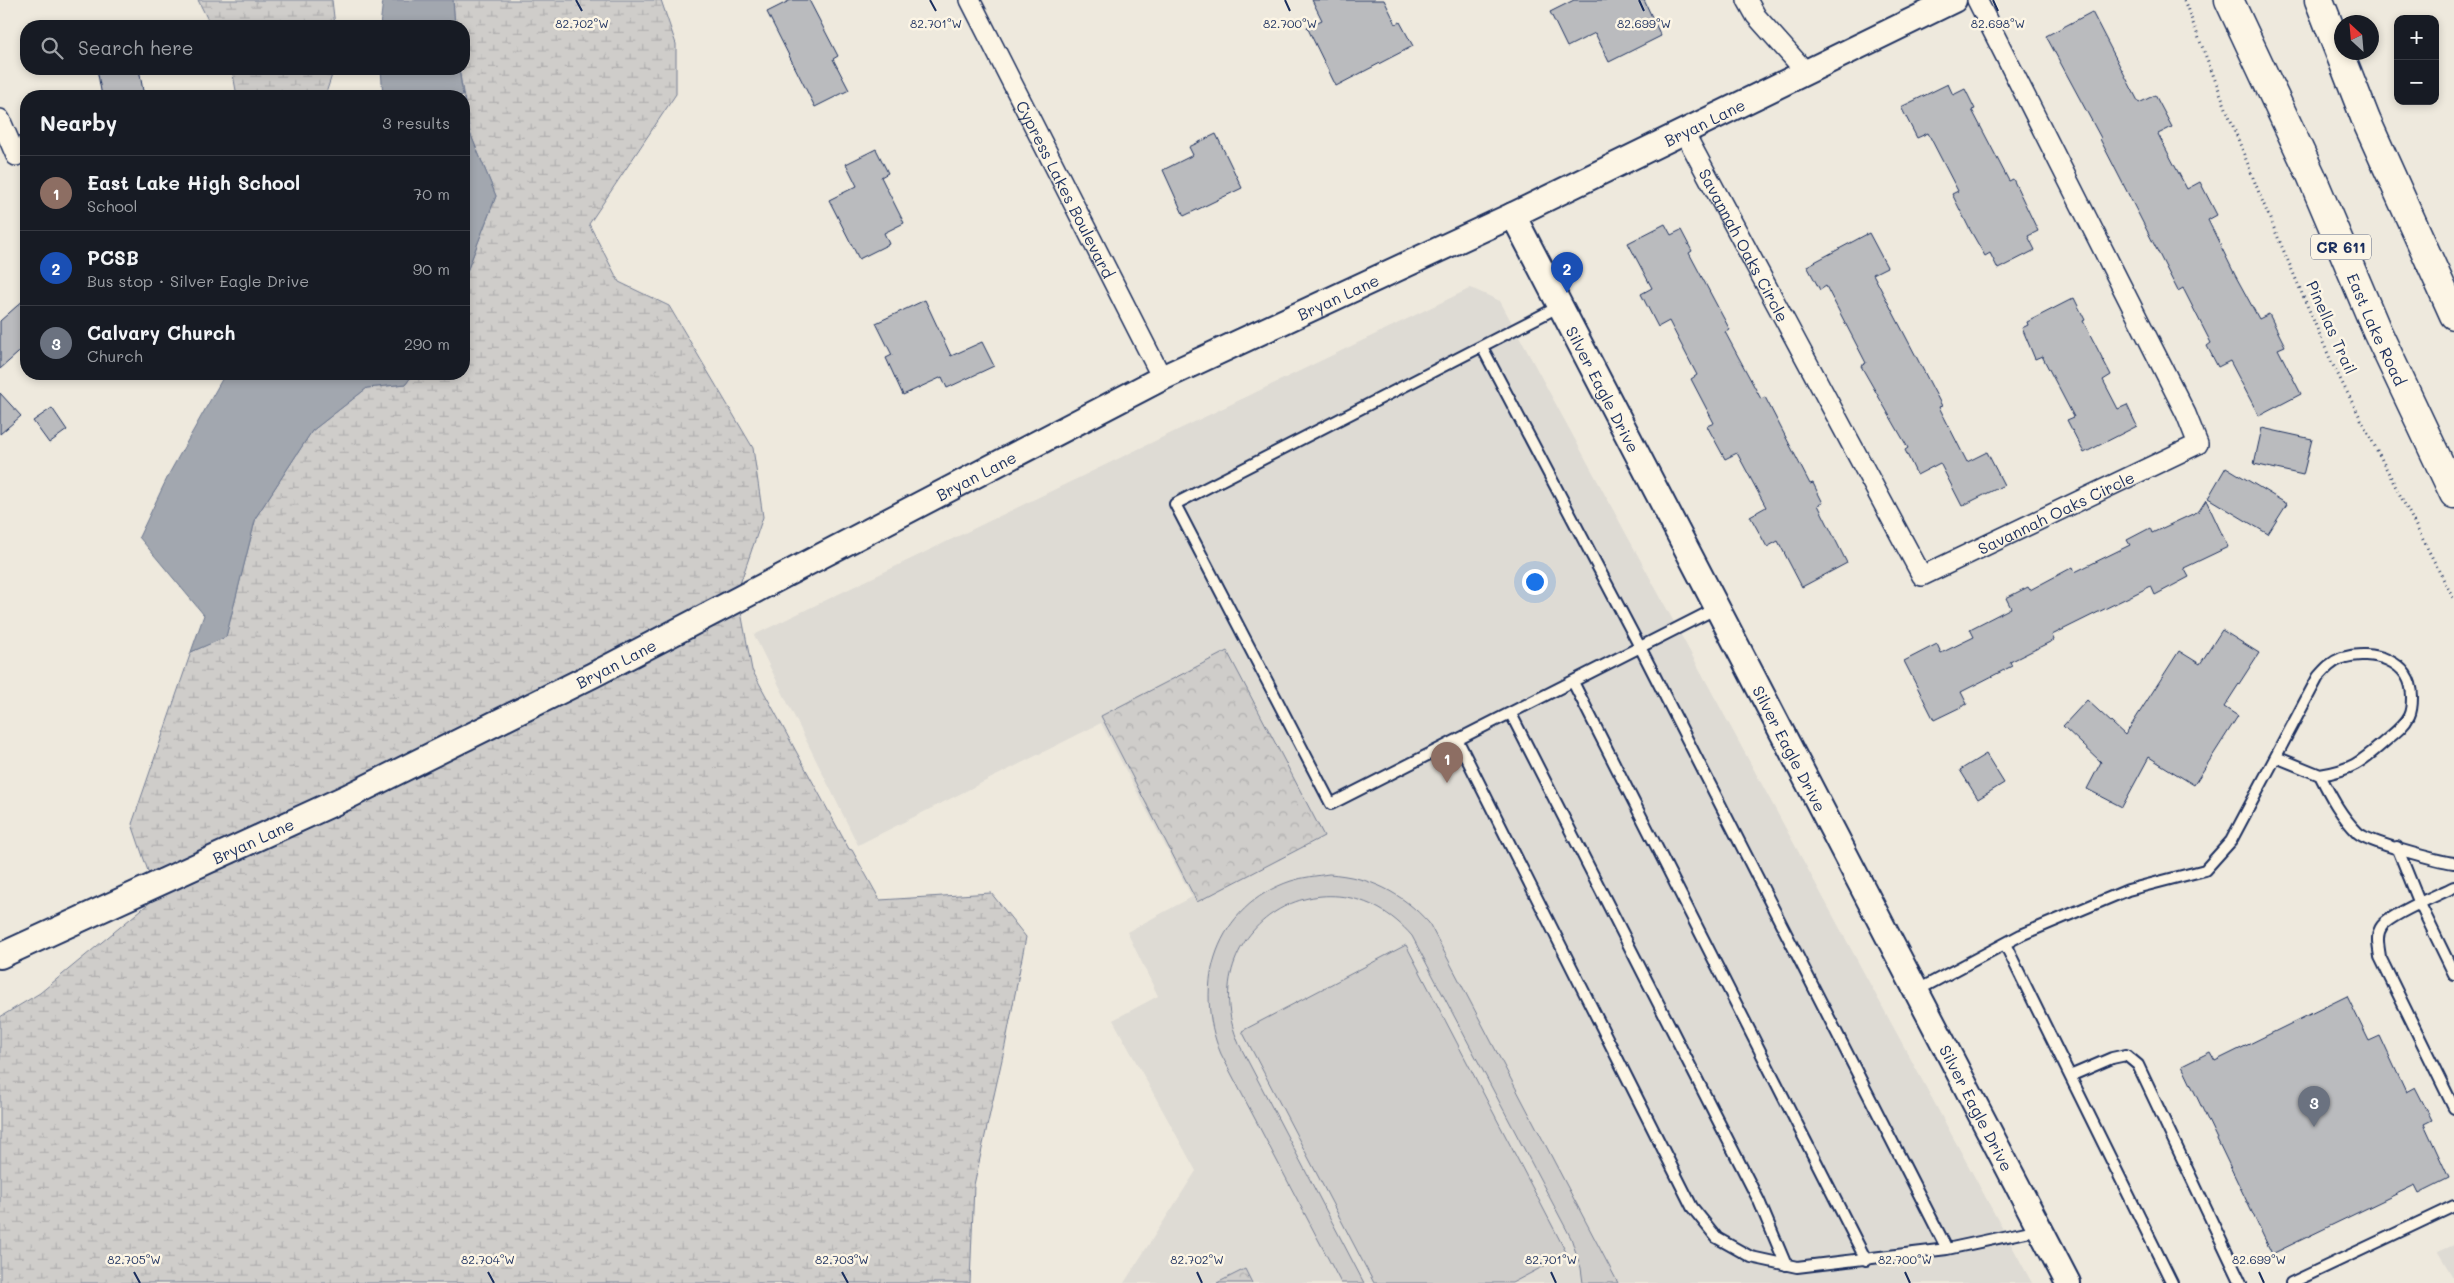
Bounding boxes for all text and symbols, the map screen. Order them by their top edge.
text: 82.702°W [555,15,609,31]
text: 82.701°W [910,15,962,31]
text: 82.700°W [1263,15,1317,31]
text: 82.699°W [1617,15,1671,31]
text: 82.698°W [1971,15,2025,31]
north arrow [2334,15,2379,60]
map controls [2394,15,2439,105]
button: + [2394,15,2439,60]
search box [20,20,470,75]
icon: search [38,34,66,62]
text: Search here [78,35,194,60]
button: − [2394,60,2439,105]
street label: Bryan Lane [1660,93,1748,150]
street label: Cypress Lakes Boulevard [1012,97,1120,281]
text: Nearby [40,109,117,136]
text: 3 results [382,112,450,133]
street label: Savannah Oaks Circle [1695,164,1794,325]
text: East Lake High School [87,170,300,195]
text: 1 [52,183,60,204]
text: 70 m [413,183,450,204]
text: School [87,195,137,216]
road number: CR 611 [2311,234,2371,260]
text: PCSB [87,245,139,270]
pin: 2 [1551,252,1583,293]
text: 2 [52,258,60,279]
text: 90 m [413,258,450,279]
street label: Bryan Lane [1294,268,1382,324]
text: Bus stop · Silver Eagle Drive [87,270,309,291]
street label: East Lake Road [2343,270,2412,389]
street label: Pinellas Trail [2302,277,2362,377]
text: Calvary Church [87,320,235,345]
street label: Silver Eagle Drive [1562,322,1645,456]
text: 3 [51,333,61,354]
text: 290 m [404,333,450,354]
text: Church [87,345,143,366]
street label: Bryan Lane [932,446,1019,505]
street label: Savannah Oaks Circle [1974,466,2137,558]
your location [1522,569,1548,595]
street label: Bryan Lane [572,634,659,692]
street label: Silver Eagle Drive [1749,682,1832,815]
pin: 1 [1431,742,1463,783]
street label: Bryan Lane [209,812,297,868]
street label: Silver Eagle Drive [1935,1041,2018,1174]
pin: 3 [2298,1086,2330,1127]
text: 82.705°W [107,1251,161,1267]
text: 82.704°W [461,1251,515,1267]
text: 82.703°W [815,1251,869,1267]
text: 82.702°W [1170,1251,1224,1267]
text: 82.701°W [1525,1251,1577,1267]
text: 82.700°W [1878,1251,1932,1267]
text: 82.699°W [2232,1251,2286,1267]

